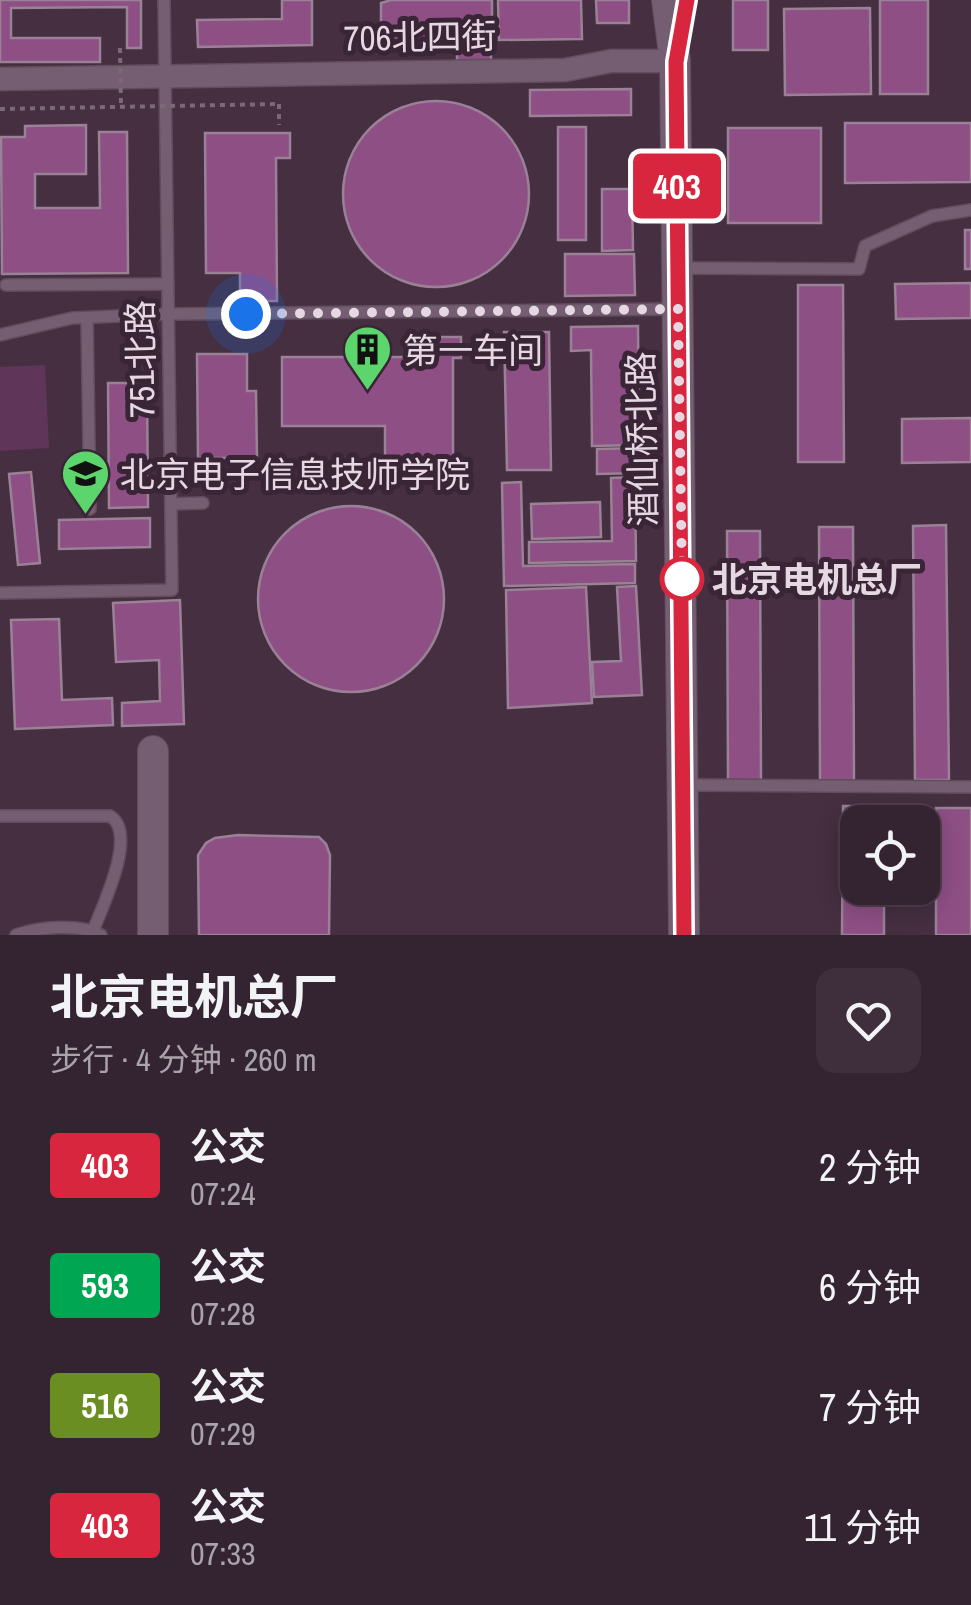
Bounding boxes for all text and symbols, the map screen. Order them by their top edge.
street label: 706北四街 [343,12,497,62]
line badge: 403 [620,154,734,218]
text: 403 [653,163,701,210]
your location [221,289,271,339]
street label: 751北路 [116,300,166,418]
building icon: 第一车间 [342,324,394,392]
place label: 第一车间 [403,327,543,374]
street label: 酒仙桥北路 [617,351,667,527]
school or university icon: 北京电子信息技师学院 [59,448,111,516]
place label: 北京电子信息技师学院 [120,451,470,498]
place label: 北京电机总厂 [712,556,922,603]
marker: 北京电机总厂 [661,558,703,600]
map controls [840,805,940,905]
button: locate [840,805,940,905]
text: 北京电机总厂 [50,964,338,1029]
button: heart [816,968,921,1073]
text: 步行 · 4 分钟 · 260 m [50,1038,317,1081]
text: 公交 [190,1121,266,1172]
text: 403 [81,1142,129,1189]
text: 2 分钟 [819,1142,921,1193]
text: 07:24 [190,1172,256,1215]
text: 公交 [190,1241,266,1292]
text: 593 [81,1262,129,1309]
text: 6 分钟 [819,1262,921,1313]
text: 07:28 [190,1292,256,1335]
text: 公交 [190,1361,266,1412]
text: 516 [81,1382,129,1429]
text: 7 分钟 [819,1382,921,1433]
text: 07:29 [190,1412,256,1455]
text: 公交 [190,1481,266,1532]
text: 403 [81,1502,129,1549]
text: 11 分钟 [804,1502,921,1553]
text: 07:33 [190,1532,256,1575]

